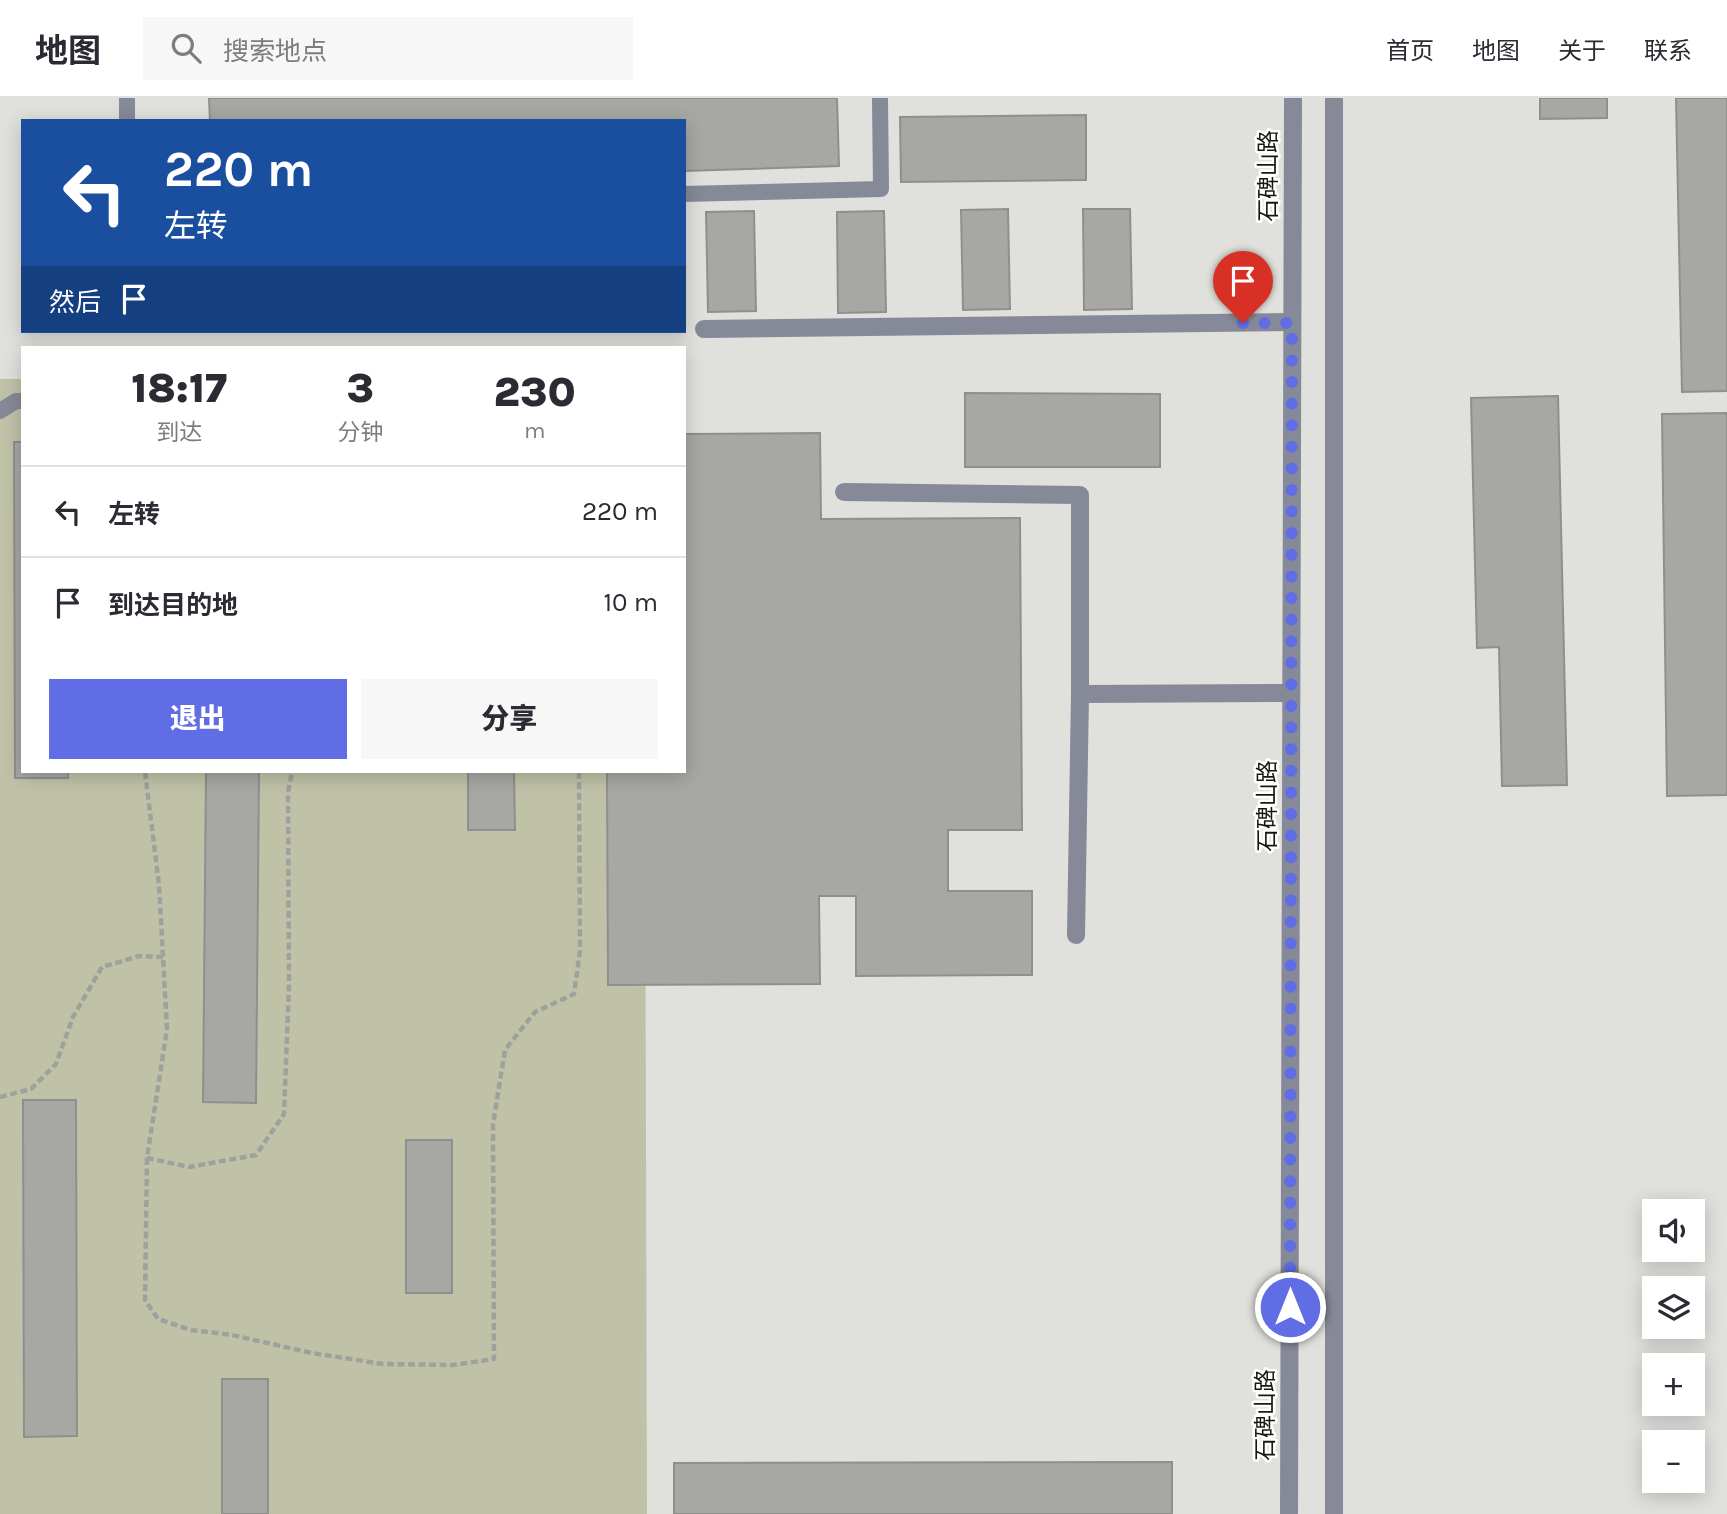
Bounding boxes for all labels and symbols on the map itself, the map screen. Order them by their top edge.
street label: 石碑山路 [1255,130,1282,222]
pin [1213,251,1273,323]
street label: 石碑山路 [1254,760,1281,852]
position arrow [1253,1270,1327,1344]
street label: 石碑山路 [1252,1369,1279,1461]

